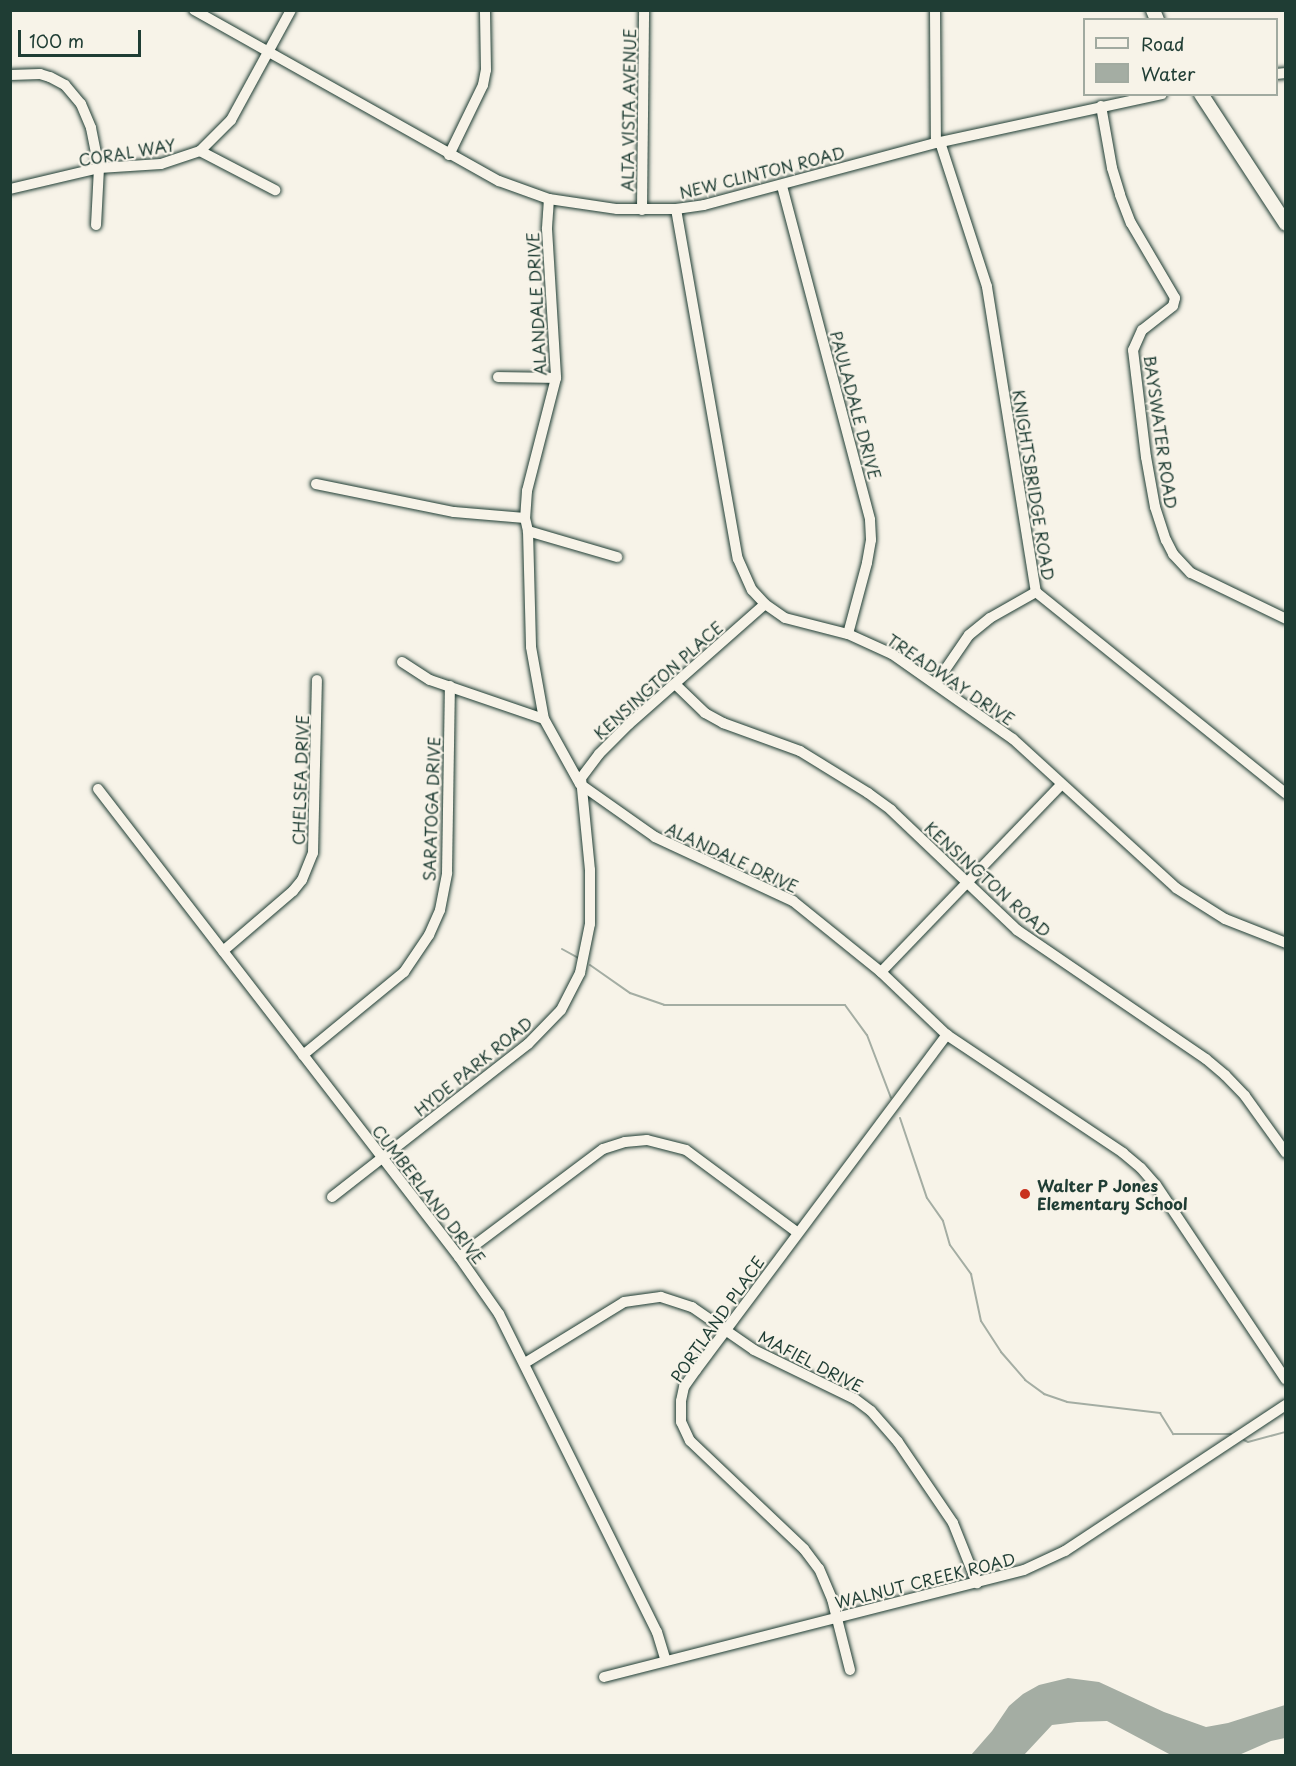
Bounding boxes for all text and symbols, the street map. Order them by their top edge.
scale bar [21,18,144,56]
legend [1083,18,1278,96]
text: 100 m [29,27,84,54]
street label: ALTA VISTA AVENUE [617,27,639,193]
text: Road [1141,30,1185,57]
text: Water [1141,60,1195,87]
street label: CORAL WAY [76,135,178,169]
street label: NEW CLINTON ROAD [676,142,848,202]
street label: ALANDALE DRIVE [523,232,549,376]
street label: PAULADALE DRIVE [827,329,885,481]
street label: BAYSWATER ROAD [1141,353,1181,511]
street label: KNIGHTSBRIDGE ROAD [1009,389,1059,581]
street label: KENSINGTON PLACE [589,617,727,743]
street label: TREADWAY DRIVE [884,629,1018,729]
street label: CHELSEA DRIVE [288,715,312,845]
street label: SARATOGA DRIVE [419,735,443,883]
street label: KENSINGTON ROAD [921,817,1055,941]
street label: ALANDALE DRIVE [663,818,801,896]
street label: HYDE PARK ROAD [409,1012,537,1120]
street label: CUMBERLAND DRIVE [369,1121,489,1267]
place label: Walter P Jones Elementary School [1037,1175,1188,1213]
marker: Walter P Jones Elementary School [1018,1187,1032,1201]
street label: PORTLAND PLACE [667,1253,767,1385]
street label: MAFIEL DRIVE [755,1326,867,1396]
street label: WALNUT CREEK ROAD [833,1548,1017,1612]

